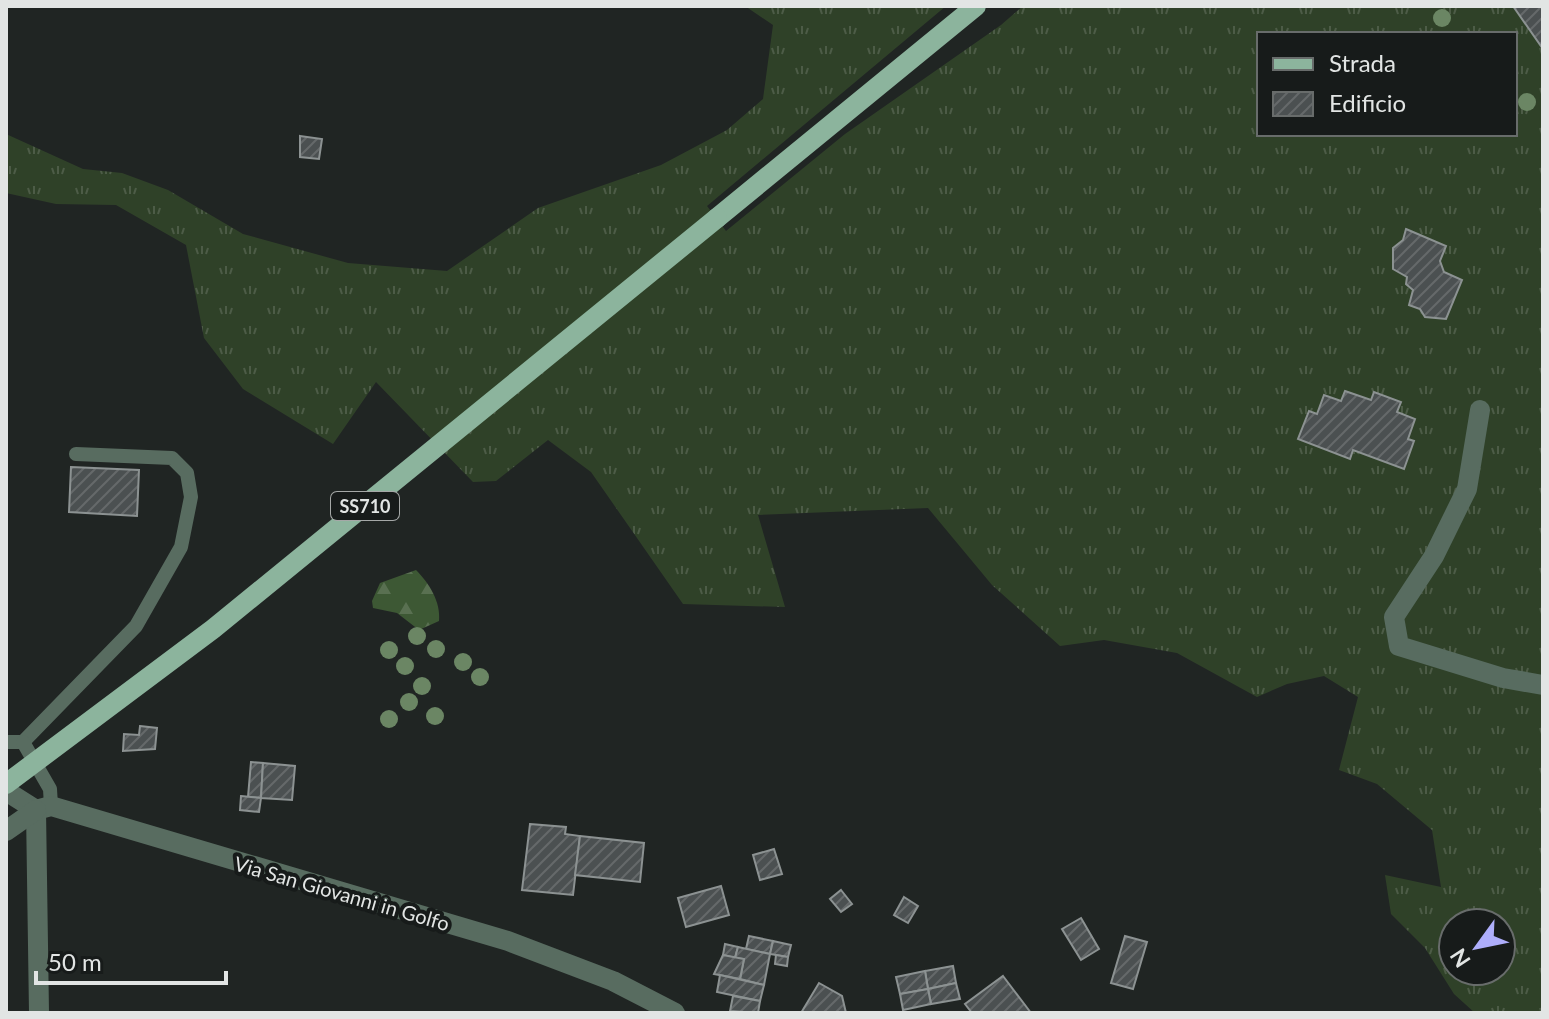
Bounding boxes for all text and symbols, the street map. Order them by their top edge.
legend [1257,32,1517,136]
text: Strada [1329,48,1396,77]
text: Edificio [1329,88,1406,117]
road number: SS710 [331,492,399,520]
street label: Via San Giovanni in Golfo [232,851,452,935]
north arrow [1437,907,1517,987]
scale bar [36,935,226,985]
text: N [1444,944,1476,973]
text: 50 m [48,947,102,976]

